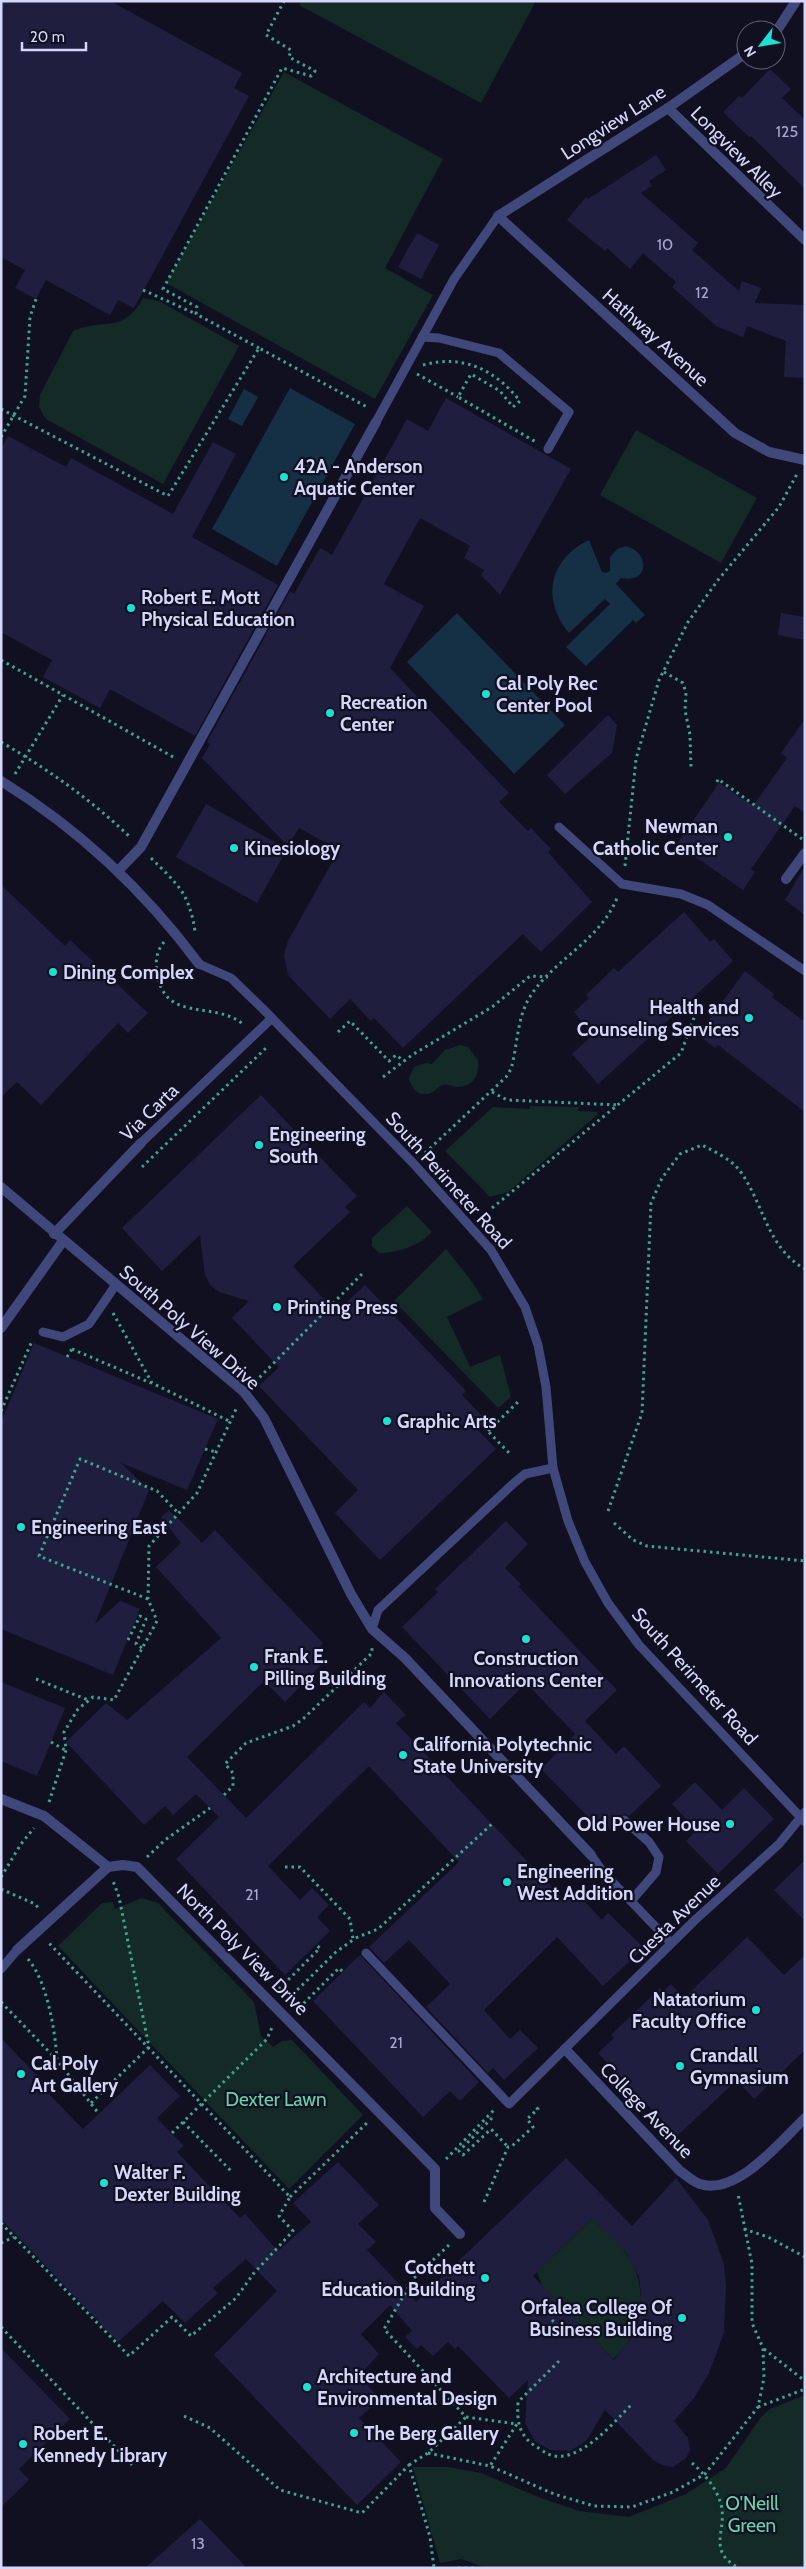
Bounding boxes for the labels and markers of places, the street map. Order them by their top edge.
place label: 42A - Anderson Aquatic Center [294,455,423,500]
marker: 42A - Anderson Aquatic Center [278,471,290,483]
place label: Robert E. Mott Physical Education [141,586,295,631]
marker: Robert E. Mott Physical Education [125,602,137,614]
place label: Cal Poly Rec Center Pool [496,672,598,717]
marker: Cal Poly Rec Center Pool [480,688,492,700]
place label: Recreation Center [340,691,428,736]
marker: Recreation Center [324,707,336,719]
place label: Newman Catholic Center [593,815,719,860]
marker: Newman Catholic Center [722,831,734,843]
place label: Kinesiology [244,837,341,860]
marker: Kinesiology [228,842,240,854]
place label: Dining Complex [63,961,195,984]
marker: Dining Complex [47,966,59,978]
place label: Health and Counseling Services [577,996,739,1041]
marker: Health and Counseling Services [743,1012,755,1024]
place label: Engineering South [269,1123,366,1168]
marker: Engineering South [253,1139,265,1151]
place label: Printing Press [287,1296,398,1319]
marker: Printing Press [271,1301,283,1313]
place label: Graphic Arts [397,1410,497,1433]
marker: Graphic Arts [381,1415,393,1427]
place label: Engineering East [31,1516,167,1539]
marker: Engineering East [15,1521,27,1533]
marker: Construction Innovations Center [520,1633,532,1645]
place label: Frank E. Pilling Building [264,1645,386,1690]
place label: Construction Innovations Center [449,1647,604,1692]
marker: Frank E. Pilling Building [248,1661,260,1673]
place label: California Polytechnic State University [413,1733,592,1778]
marker: California Polytechnic State University [397,1749,409,1761]
place label: Old Power House [577,1813,720,1836]
marker: Old Power House [724,1818,736,1830]
place label: Engineering West Addition [517,1860,634,1905]
marker: Engineering West Addition [501,1876,513,1888]
place label: Natatorium Faculty Office [632,1988,746,2033]
marker: Natatorium Faculty Office [750,2004,762,2016]
place label: Crandall Gymnasium [690,2044,789,2089]
place label: Cal Poly Art Gallery [31,2052,119,2097]
marker: Crandall Gymnasium [674,2060,686,2072]
marker: Cal Poly Art Gallery [15,2068,27,2080]
place label: Walter F. Dexter Building [114,2161,241,2206]
marker: Walter F. Dexter Building [98,2177,110,2189]
place label: Cotchett Education Building [321,2256,475,2301]
marker: Cotchett Education Building [479,2272,491,2284]
place label: Orfalea College Of Business Building [521,2296,673,2341]
marker: Orfalea College Of Business Building [676,2312,688,2324]
place label: Architecture and Environmental Design [317,2365,497,2410]
marker: Architecture and Environmental Design [301,2381,313,2393]
place label: Robert E. Kennedy Library [33,2422,168,2467]
place label: The Berg Gallery [364,2422,500,2445]
marker: The Berg Gallery [348,2427,360,2439]
marker: Robert E. Kennedy Library [17,2438,29,2450]

